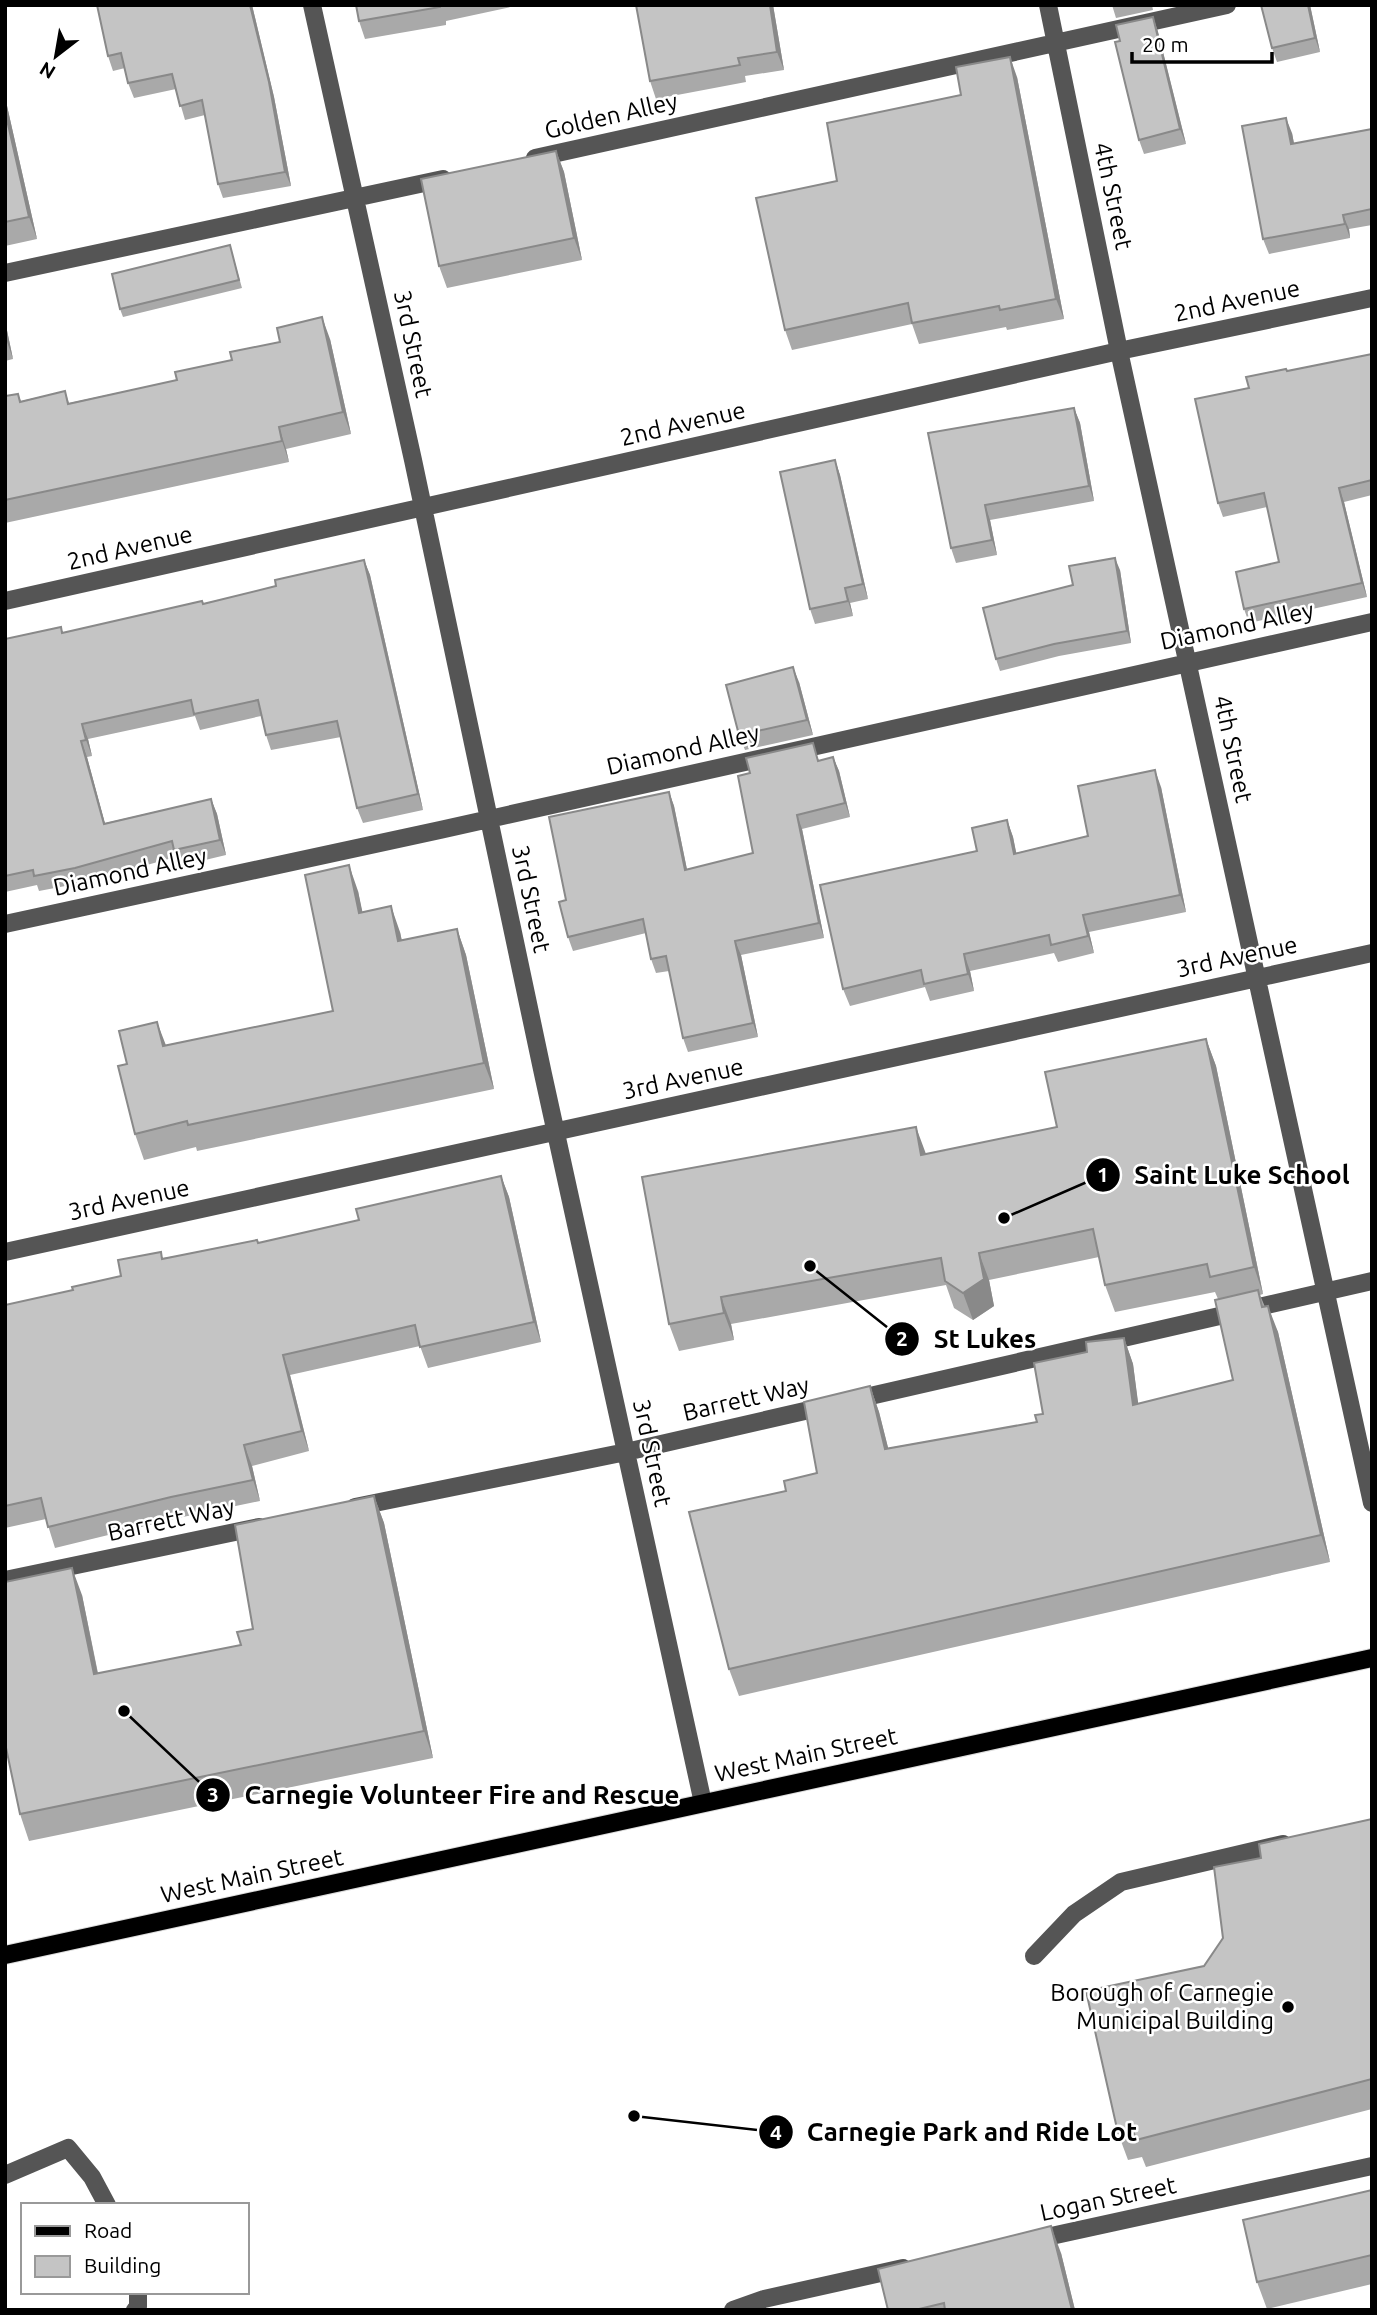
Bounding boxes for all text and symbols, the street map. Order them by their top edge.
north arrow [21,21,91,91]
scale bar [1132,21,1272,65]
text: 20 m [1142,32,1189,56]
text: N [35,57,59,84]
street label: Golden Alley [542,87,680,144]
street label: 4th Street [1089,140,1138,253]
street label: 2nd Avenue [1172,274,1302,327]
street label: 3rd Street [389,288,438,401]
street label: 2nd Avenue [618,396,748,451]
street label: 2nd Avenue [65,520,195,575]
street label: Diamond Alley [1158,596,1316,655]
street label: 4th Street [1209,693,1258,806]
street label: Diamond Alley [604,719,762,780]
street label: Diamond Alley [51,842,209,901]
street label: 3rd Street [507,843,556,956]
street label: 3rd Avenue [1174,931,1300,983]
street label: 3rd Avenue [620,1053,746,1105]
callout: Saint Luke School [1086,1151,1364,1198]
text: Saint Luke School [1134,1160,1350,1189]
text: 1 [1097,1162,1109,1186]
street label: 3rd Avenue [66,1174,192,1226]
callout: St Lukes [884,1315,1050,1362]
text: St Lukes [934,1324,1036,1353]
text: 2 [896,1326,908,1350]
street label: Barrett Way [680,1371,812,1426]
street label: 3rd Street [628,1397,677,1510]
street label: Barrett Way [105,1493,237,1546]
street label: West Main Street [712,1722,900,1787]
callout: Carnegie Volunteer Fire and Rescue [196,1771,694,1818]
text: Carnegie Volunteer Fire and Rescue [244,1780,680,1809]
text: 3 [207,1782,219,1806]
street label: West Main Street [158,1843,346,1908]
place label: Borough of Carnegie Municipal Building [1050,1979,1274,2034]
marker: Borough of Carnegie Municipal Building [1280,1999,1296,2015]
callout: Carnegie Park and Ride Lot [758,2109,1151,2156]
text: Carnegie Park and Ride Lot [807,2117,1137,2146]
text: 4 [770,2120,782,2144]
street label: Logan Street [1037,2171,1179,2226]
legend [21,2203,248,2294]
text: Road [84,2218,132,2242]
text: Building [84,2253,161,2277]

